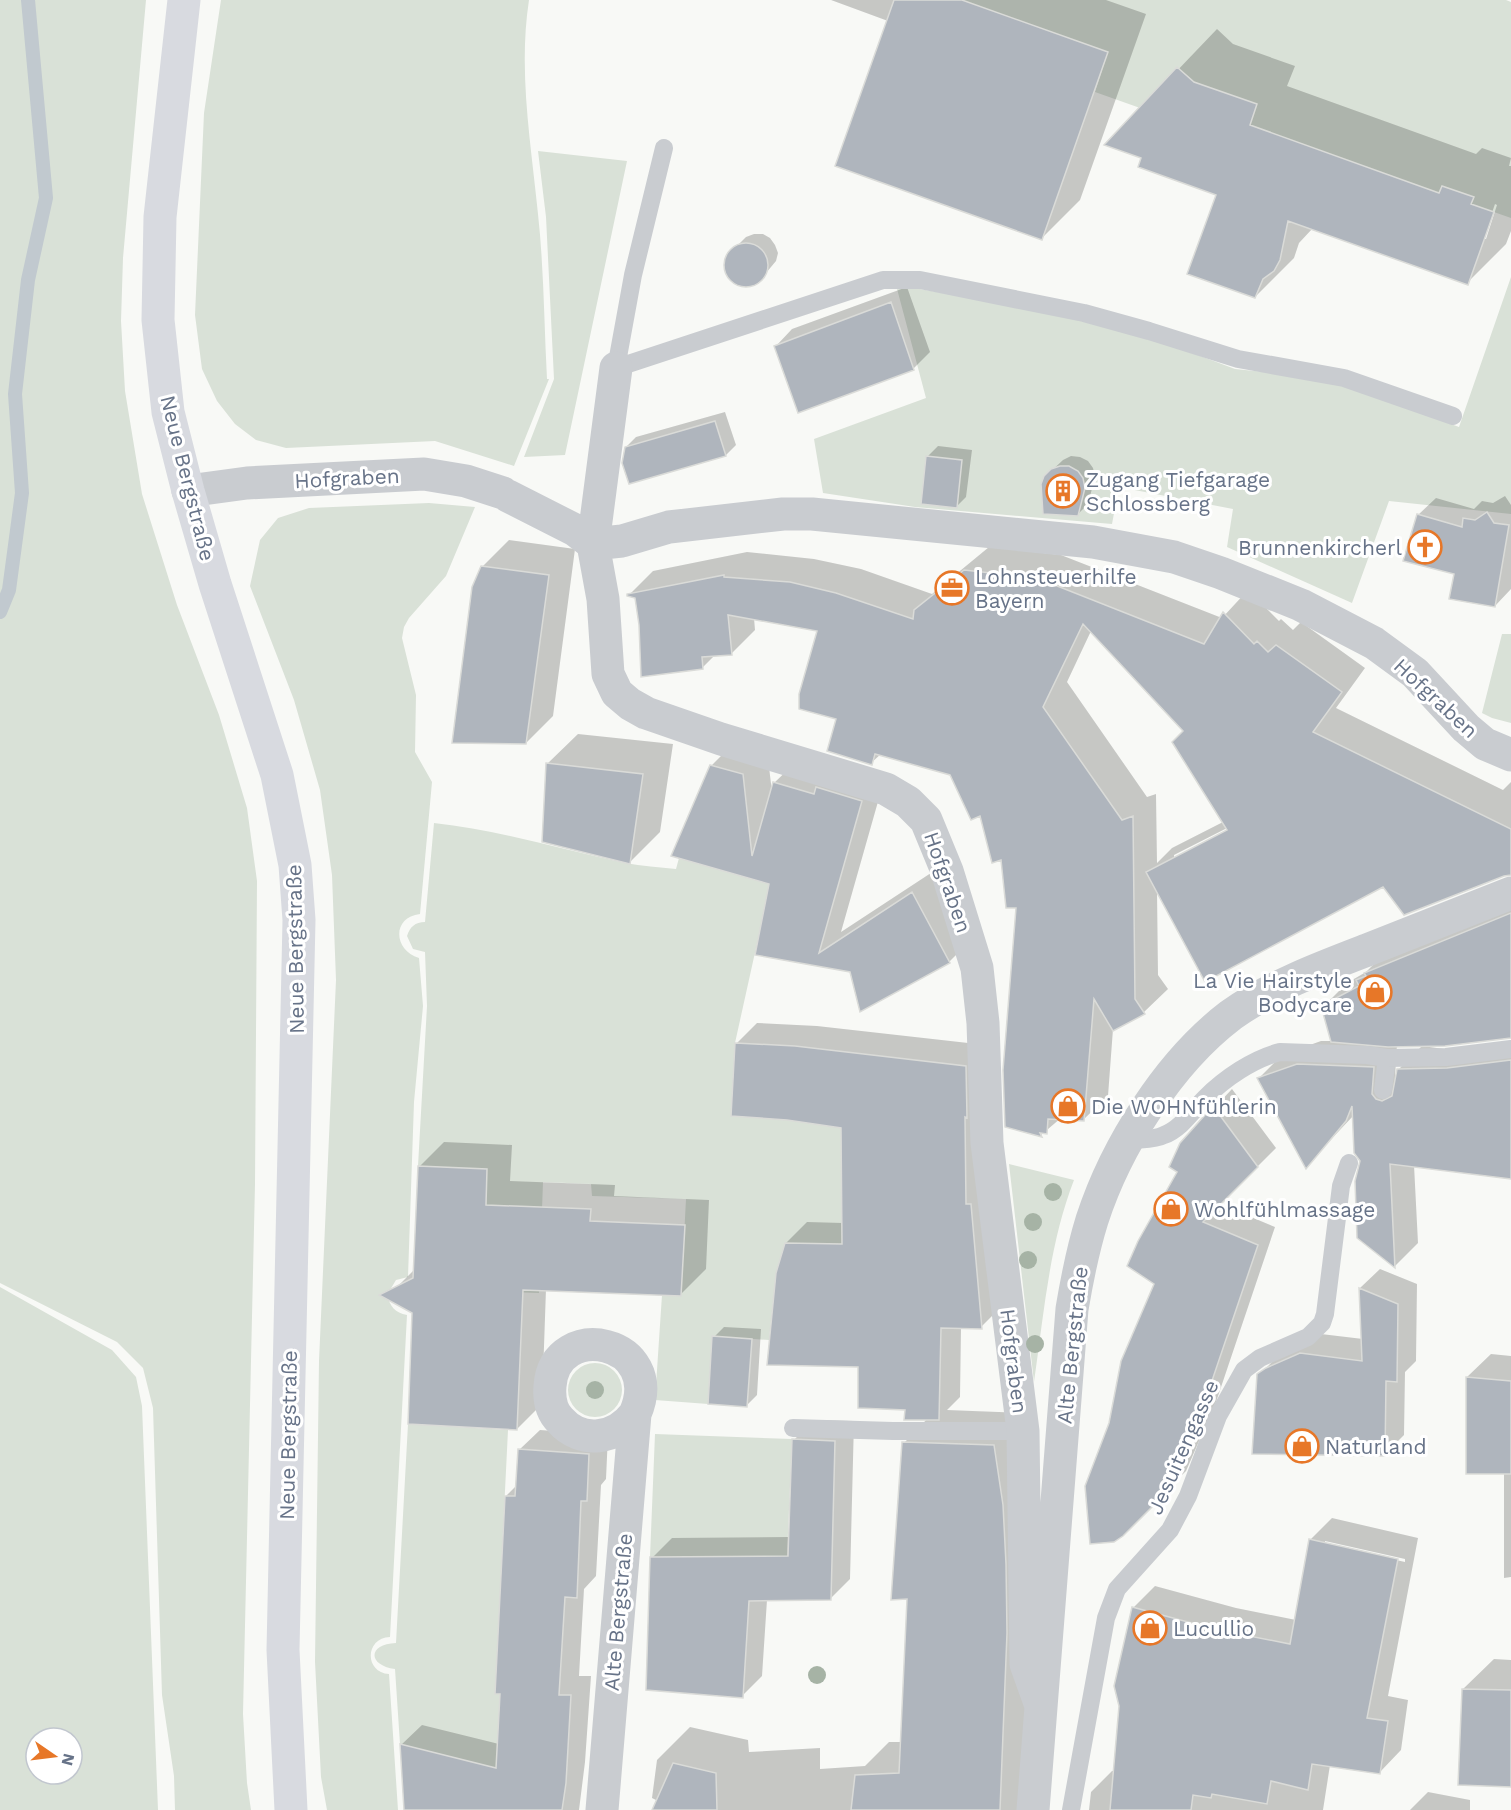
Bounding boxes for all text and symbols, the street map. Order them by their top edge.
street label: Neue Bergstraße [155,393,221,563]
street label: Hofgraben [294,463,400,493]
place label: Zugang Tiefgarage Schlossberg [1086,467,1270,516]
building icon: Zugang Tiefgarage Schlossberg [1045,473,1081,509]
church icon: Brunnenkircherl [1407,529,1443,565]
place label: Brunnenkircherl [1238,535,1403,560]
place label: Lohnsteuerhilfe Bayern [975,564,1137,613]
office icon: Lohnsteuerhilfe Bayern [934,570,970,606]
street label: Hofgraben [1389,653,1483,743]
street label: Hofgraben [919,828,977,936]
street label: Neue Bergstraße [281,864,309,1034]
place label: La Vie Hairstyle Bodycare [1193,968,1352,1017]
shop icon: La Vie Hairstyle Bodycare [1357,974,1393,1010]
shop icon: Die WOHNfühlerin [1050,1088,1086,1124]
place label: Die WOHNfühlerin [1091,1094,1277,1119]
shop icon: Wohlfühlmassage [1153,1191,1189,1227]
place label: Wohlfühlmassage [1194,1197,1375,1222]
street label: Alte Bergstraße [1051,1265,1093,1425]
street label: Hofgraben [995,1307,1033,1415]
street label: Neue Bergstraße [274,1350,302,1520]
street label: Jesuitengasse [1142,1376,1224,1518]
shop icon: Naturland [1284,1428,1320,1464]
place label: Naturland [1325,1434,1427,1459]
street label: Alte Bergstraße [599,1532,637,1692]
shop icon: Lucullio [1132,1610,1168,1646]
place label: Lucullio [1173,1616,1254,1641]
north arrow [24,1726,84,1786]
text: N [57,1751,79,1768]

